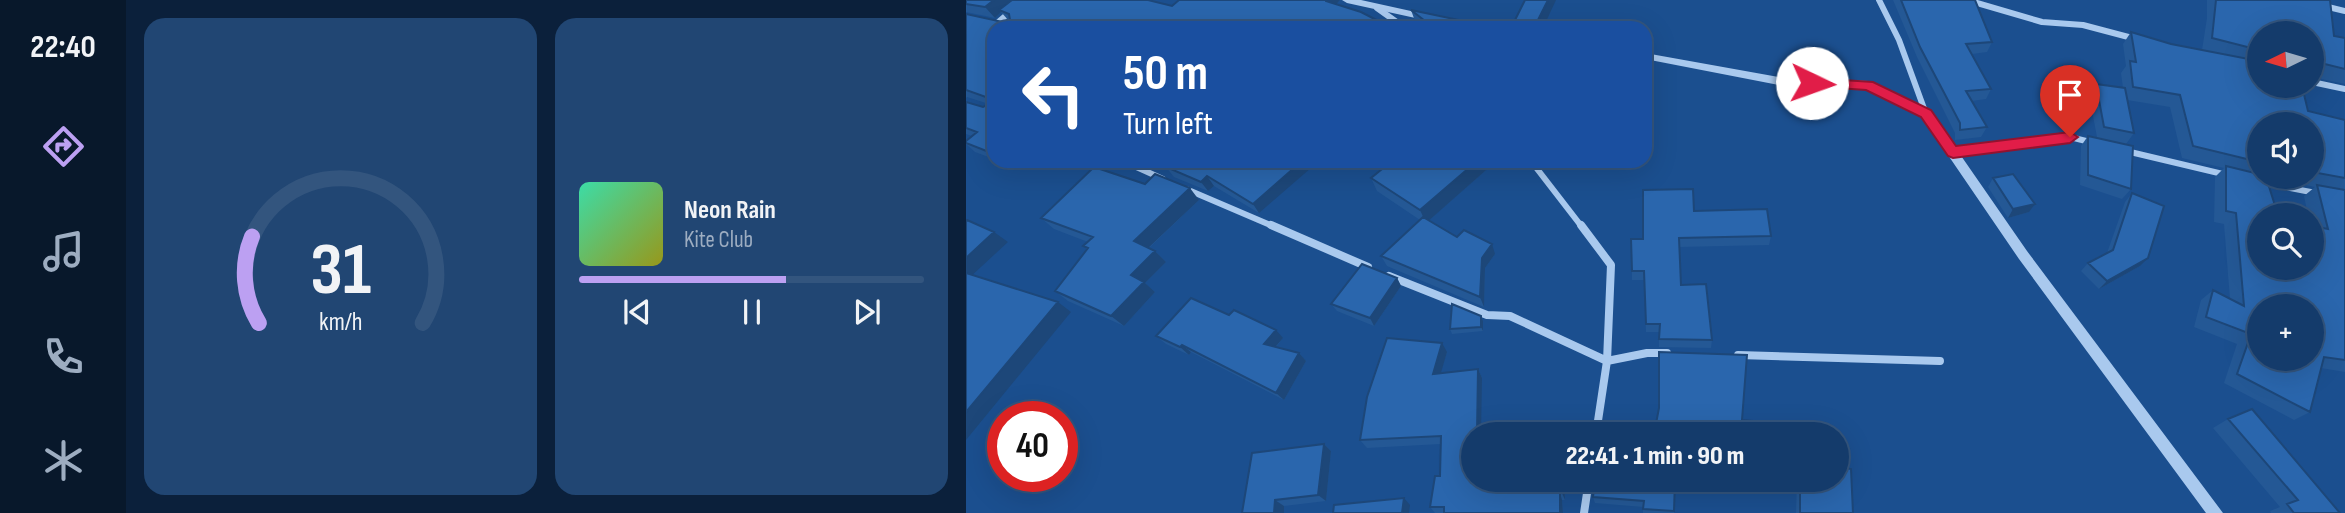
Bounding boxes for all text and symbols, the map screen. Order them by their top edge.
north arrow [2247,21,2324,98]
map controls [2247,21,2324,371]
text: 22:40 [30,28,96,67]
text: 50 m [1123,45,1208,104]
position arrow [1775,46,1849,120]
icon: left [1008,49,1099,140]
pin [2040,65,2100,137]
icon: arrive [2051,76,2089,114]
text: Turn left [1123,105,1213,144]
button: sound [2247,112,2324,189]
icon: directions [39,122,88,171]
text: Neon Rain [684,195,776,226]
button: search [2247,203,2324,280]
text: Kite Club [684,226,753,254]
icon: music [39,227,88,276]
text: 31 [310,227,371,315]
icon: previous [618,293,656,331]
icon: pause [733,293,771,331]
icon: next [848,293,886,331]
button: + [2247,294,2324,371]
text: km/h [319,306,362,337]
icon: phone [39,332,88,381]
speed limit sign: 40 [987,401,1078,492]
icon: climate [39,436,88,485]
text: 22:41 · 1 min · 90 m [1566,441,1744,472]

